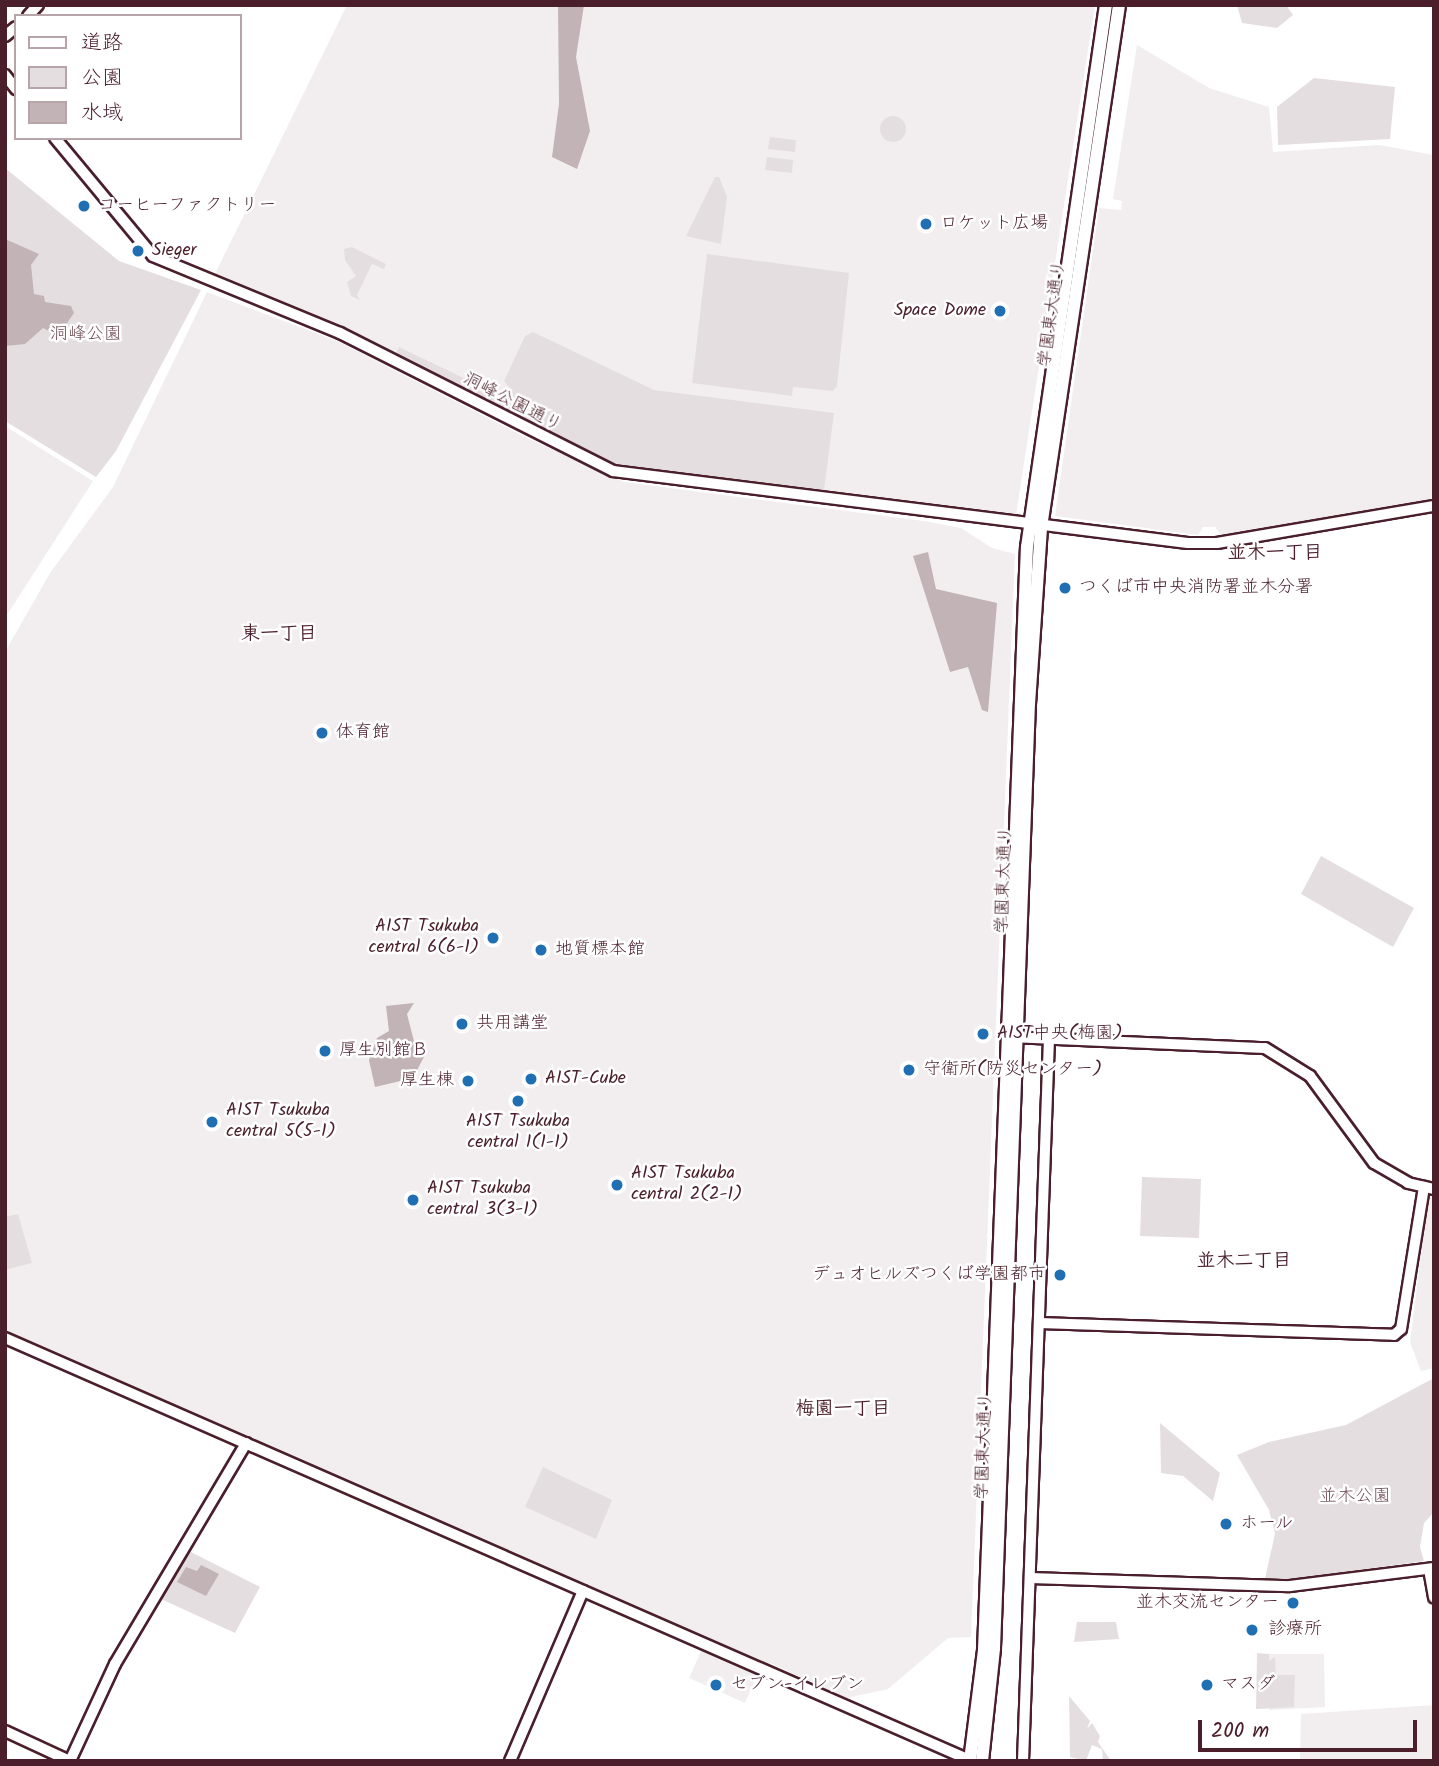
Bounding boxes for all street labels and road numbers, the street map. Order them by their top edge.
street label: 学園東大通り [1035,259,1071,369]
street label: 洞峰公園通り [459,369,565,437]
street label: 学園東大通り [992,826,1018,934]
street label: 学園東大通り [972,1392,998,1500]

